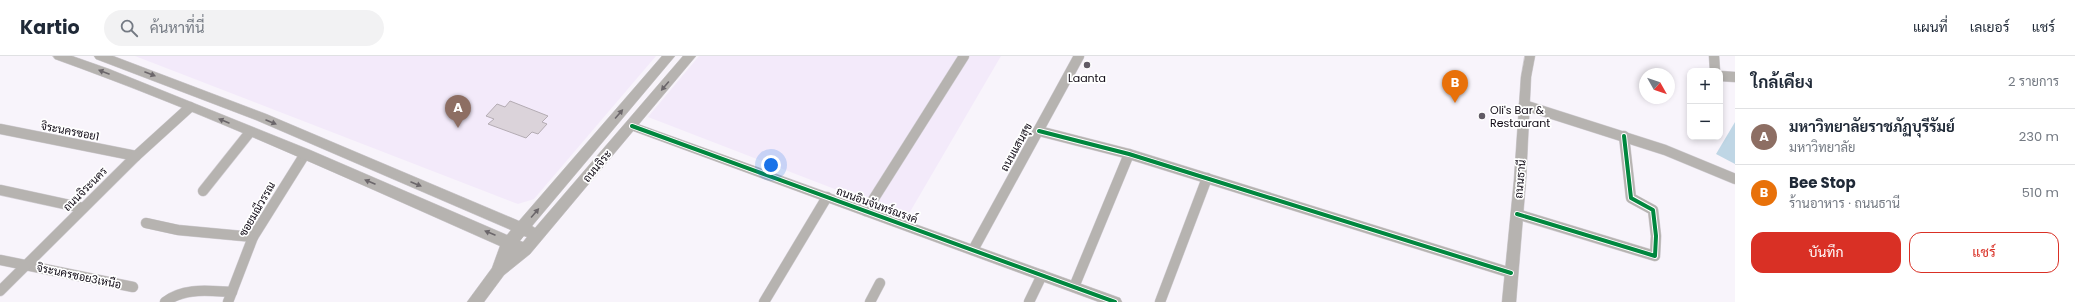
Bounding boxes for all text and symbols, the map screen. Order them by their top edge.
search box [104,10,384,46]
text: Kartio [20,14,80,41]
icon: search [118,17,140,39]
text: ค้นหาที่นี่ [150,17,205,38]
text: แผนที่ [1913,17,1948,37]
text: เลเยอร์ [1970,17,2010,37]
text: แชร์ [2032,17,2055,37]
marker: Laanta [1082,60,1092,70]
north arrow [1639,68,1675,104]
map controls [1687,68,1723,140]
button: + [1687,68,1723,104]
one-way arrow [97,69,109,75]
place label: Laanta [1068,70,1106,86]
pin: B [1442,70,1468,103]
text: ใกล้เคียง [1751,70,1813,94]
one-way arrow [144,72,156,78]
text: 2 รายการ [2008,72,2059,91]
one-way arrow [661,80,670,91]
pin: A [445,95,471,128]
place label: Oli's Bar & Restaurant [1490,102,1550,131]
button: − [1687,104,1723,140]
one-way arrow [614,109,624,119]
marker: Oli's Bar & Restaurant [1477,111,1487,121]
text: มหาวิทยาลัยราชภัฏบุรีรัมย์ [1789,116,1955,137]
street label: จิระนครซอย1 [39,117,101,145]
one-way arrow [219,118,230,124]
one-way arrow [265,118,277,125]
street label: ถนนแสนสุข [996,120,1037,175]
text: A [1759,127,1769,146]
text: 230 m [2019,127,2059,146]
text: มหาวิทยาลัย [1789,138,1855,157]
street label: ถนนจิระ [579,146,615,186]
your location [761,155,781,175]
street label: ถนนธานี [1510,159,1530,199]
street label: ถนนจิระนคร [59,163,111,215]
text: Bee Stop [1789,172,1856,193]
street label: ซอยมณีวรรณ [235,179,279,239]
one-way arrow [364,179,376,185]
one-way arrow [411,181,423,187]
street label: ถนนอินจันทร์ณรงค์ [834,183,920,227]
text: B [1760,183,1768,202]
text: 510 m [2022,183,2059,202]
text: ร้านอาหาร · ถนนธานี [1789,194,1900,213]
one-way arrow [530,208,539,218]
one-way arrow [484,230,495,236]
button: บันทึก [1751,232,1901,273]
button: แชร์ [1909,232,2059,273]
street label: จิระนครซอย3เหนือ [35,259,123,293]

